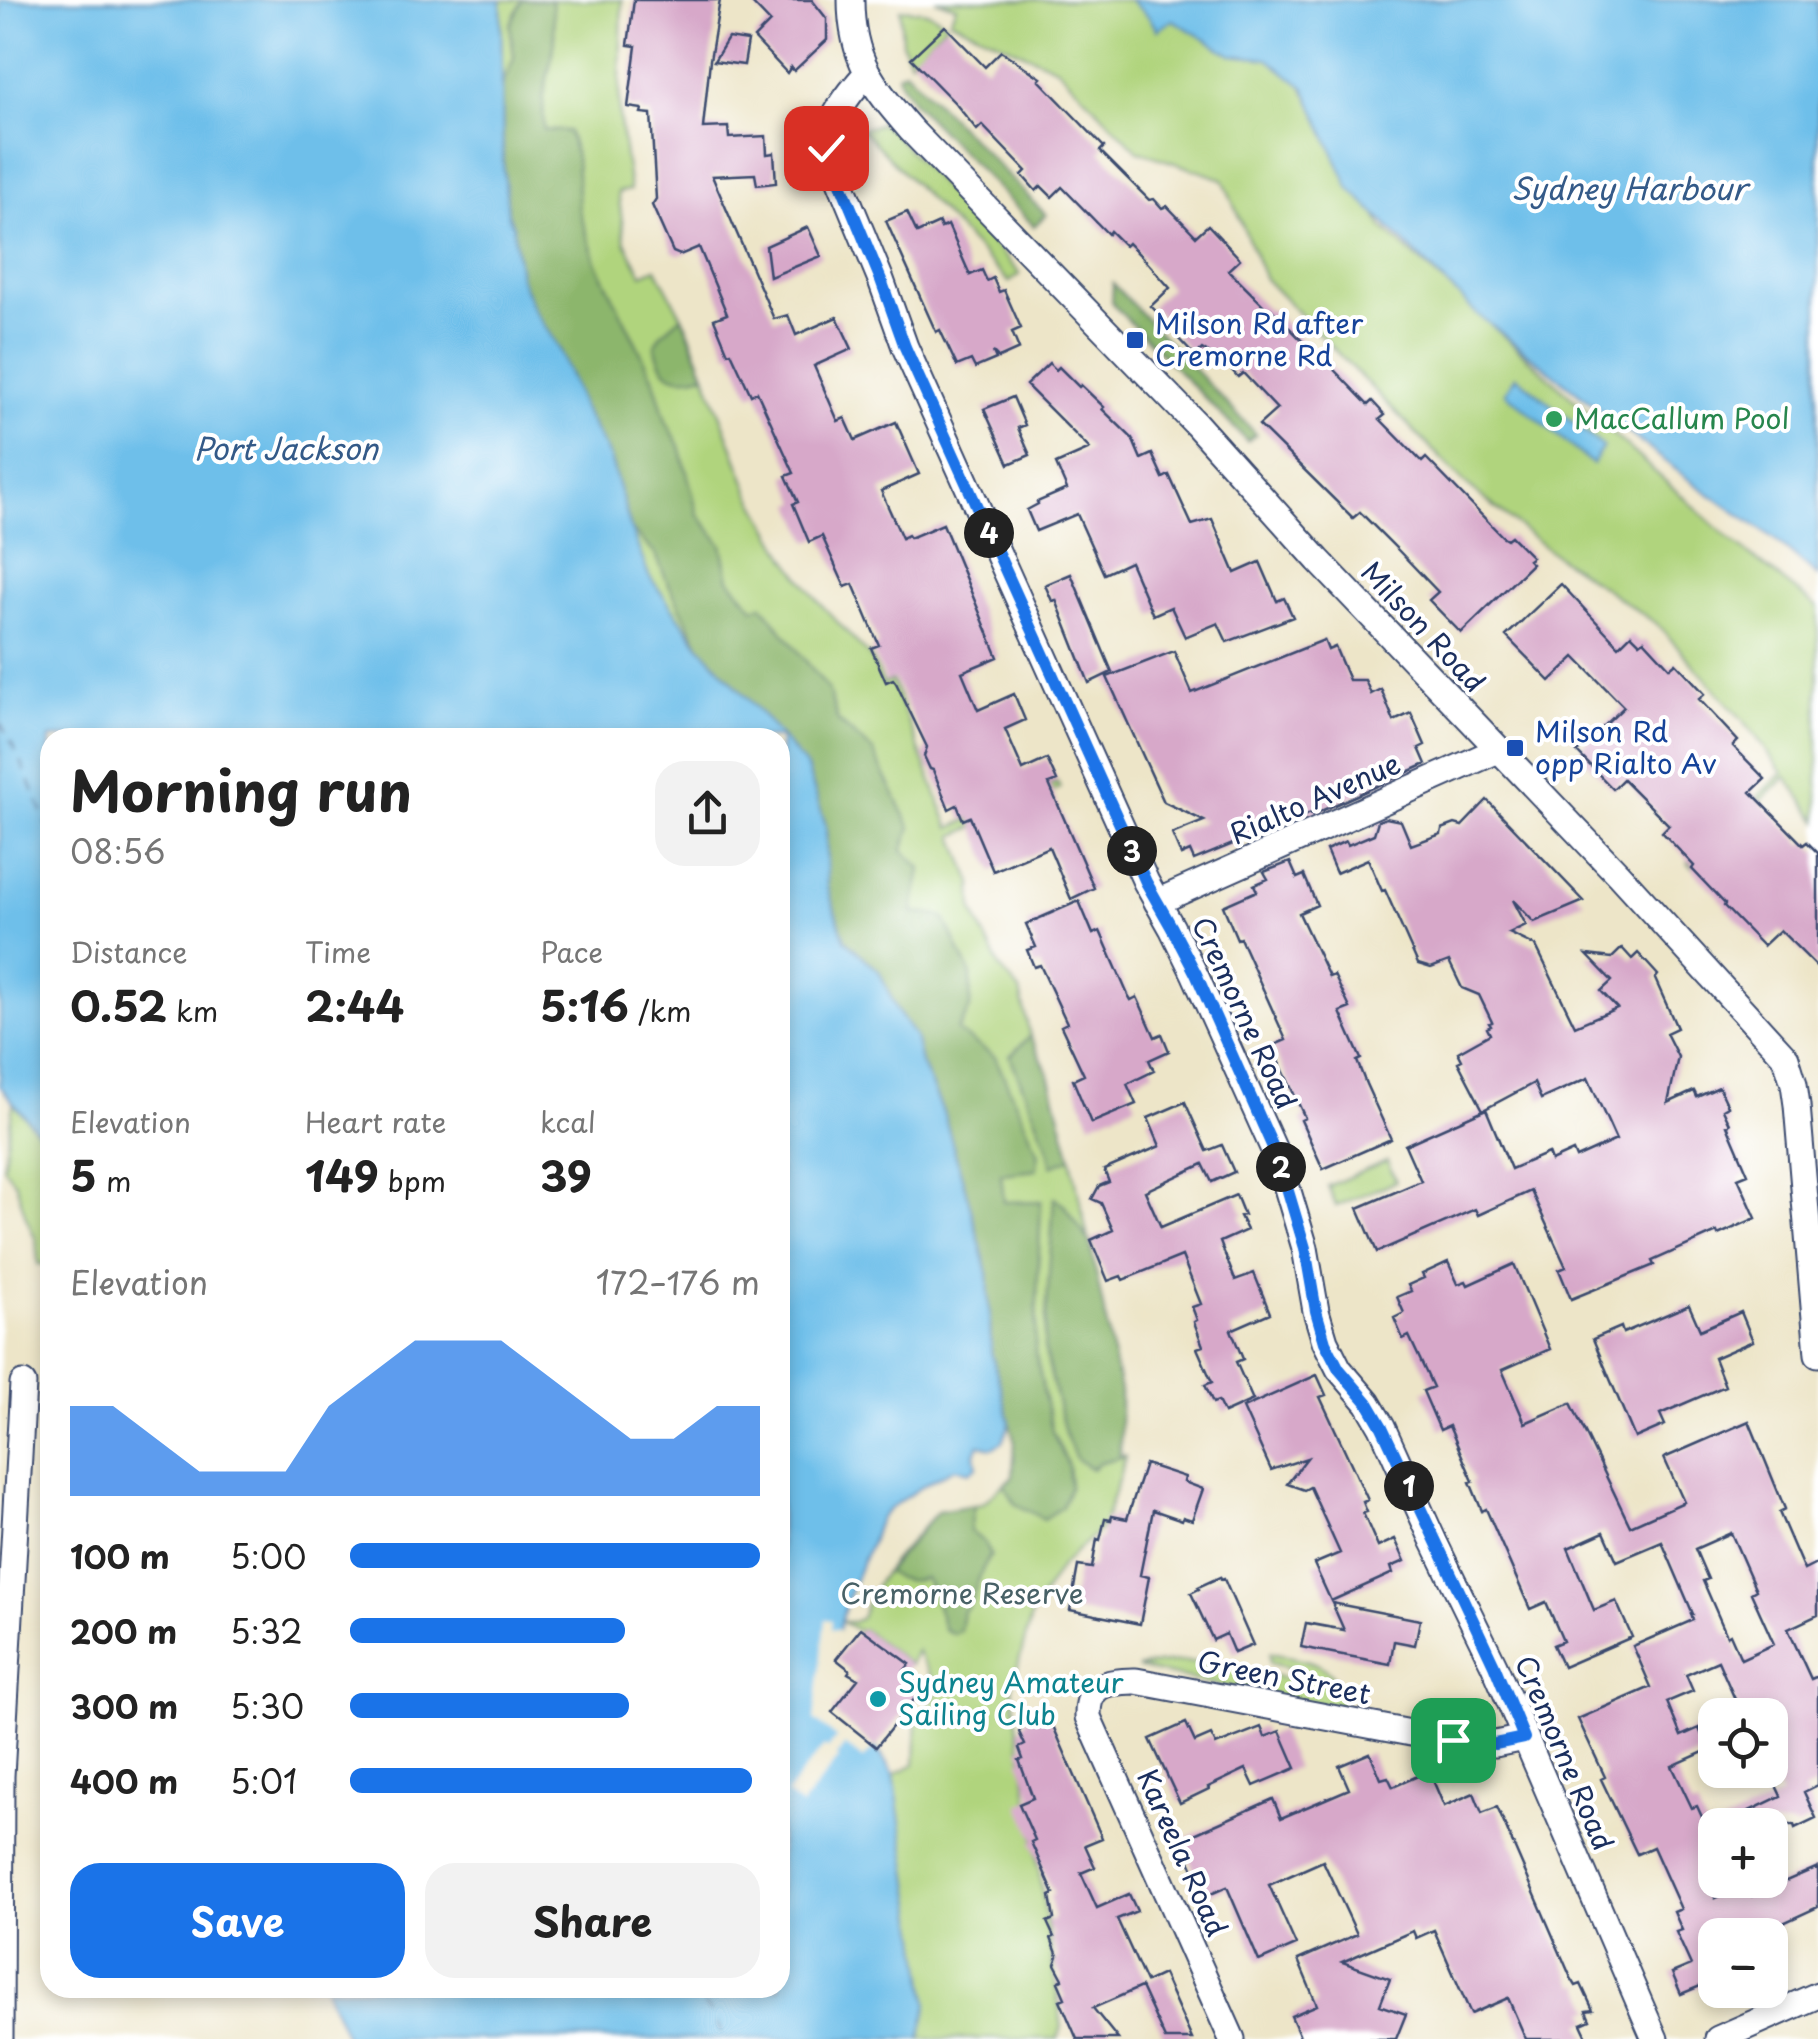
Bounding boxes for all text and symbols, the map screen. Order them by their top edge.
pin [784,106,869,191]
icon: check [799,121,854,176]
water label: Sydney Harbour [1511,165,1751,210]
place label: Milson Rd after Cremorne Rd [1155,301,1363,376]
marker: Milson Rd after Cremorne Rd [1124,329,1146,351]
place label: MacCallum Pool [1574,396,1789,439]
marker: MacCallum Pool [1543,408,1565,430]
water label: Port Jackson [194,425,380,470]
pin: 4 [964,508,1014,558]
text: 4 [979,511,999,554]
street label: Milson Road [1352,551,1496,701]
place label: Milson Rd opp Rialto Av [1535,709,1717,784]
marker: Milson Rd opp Rialto Av [1504,737,1526,759]
street label: Rialto Avenue [1222,741,1407,854]
text: Morning run [70,748,412,831]
button: share [655,761,760,866]
pin: 3 [1107,826,1157,876]
text: 08:56 [70,827,165,875]
text: 3 [1123,829,1141,872]
street label: Cremorne Road [1182,909,1309,1116]
text: Distance [70,930,188,973]
text: Time [305,930,371,973]
text: Pace [540,930,603,973]
text: 0.52 [70,973,167,1036]
text: 2:44 [305,973,404,1036]
text: 5:16 [540,973,629,1036]
text: km [167,989,218,1032]
text: /km [629,989,692,1032]
text: Elevation [70,1100,191,1143]
text: Heart rate [305,1100,446,1143]
text: kcal [540,1100,596,1143]
pin: 2 [1256,1142,1306,1192]
text: 5 [70,1143,97,1206]
text: 149 [305,1143,379,1206]
text: 39 [540,1143,592,1206]
text: 2 [1271,1145,1291,1188]
text: m [97,1159,131,1202]
text: bpm [379,1159,446,1202]
text: Elevation [70,1258,208,1306]
text: 172–176 m [596,1258,760,1306]
pin: 1 [1384,1461,1434,1511]
text: 1 [1402,1464,1416,1507]
text: 100 m [70,1532,170,1580]
text: 5:00 [230,1532,307,1580]
park label: Cremorne Reserve [840,1571,1084,1614]
text: 200 m [70,1607,177,1655]
text: 5:32 [230,1607,303,1655]
street label: Green Street [1194,1639,1375,1714]
street label: Cremorne Road [1505,1648,1626,1857]
place label: Sydney Amateur Sailing Club [898,1660,1124,1735]
text: 300 m [70,1682,178,1730]
text: 5:30 [230,1682,304,1730]
marker: Sydney Amateur Sailing Club [867,1688,889,1710]
pin [1411,1698,1496,1783]
map controls [1698,1698,1788,2008]
button: locate [1698,1698,1788,1788]
icon: arrive [1426,1713,1481,1768]
text: 400 m [70,1757,178,1805]
text: 5:01 [230,1757,297,1805]
street label: Kareela Road [1127,1762,1239,1943]
button: + [1698,1808,1788,1898]
button: Save [70,1863,405,1978]
button: Share [425,1863,760,1978]
button: − [1698,1918,1788,2008]

